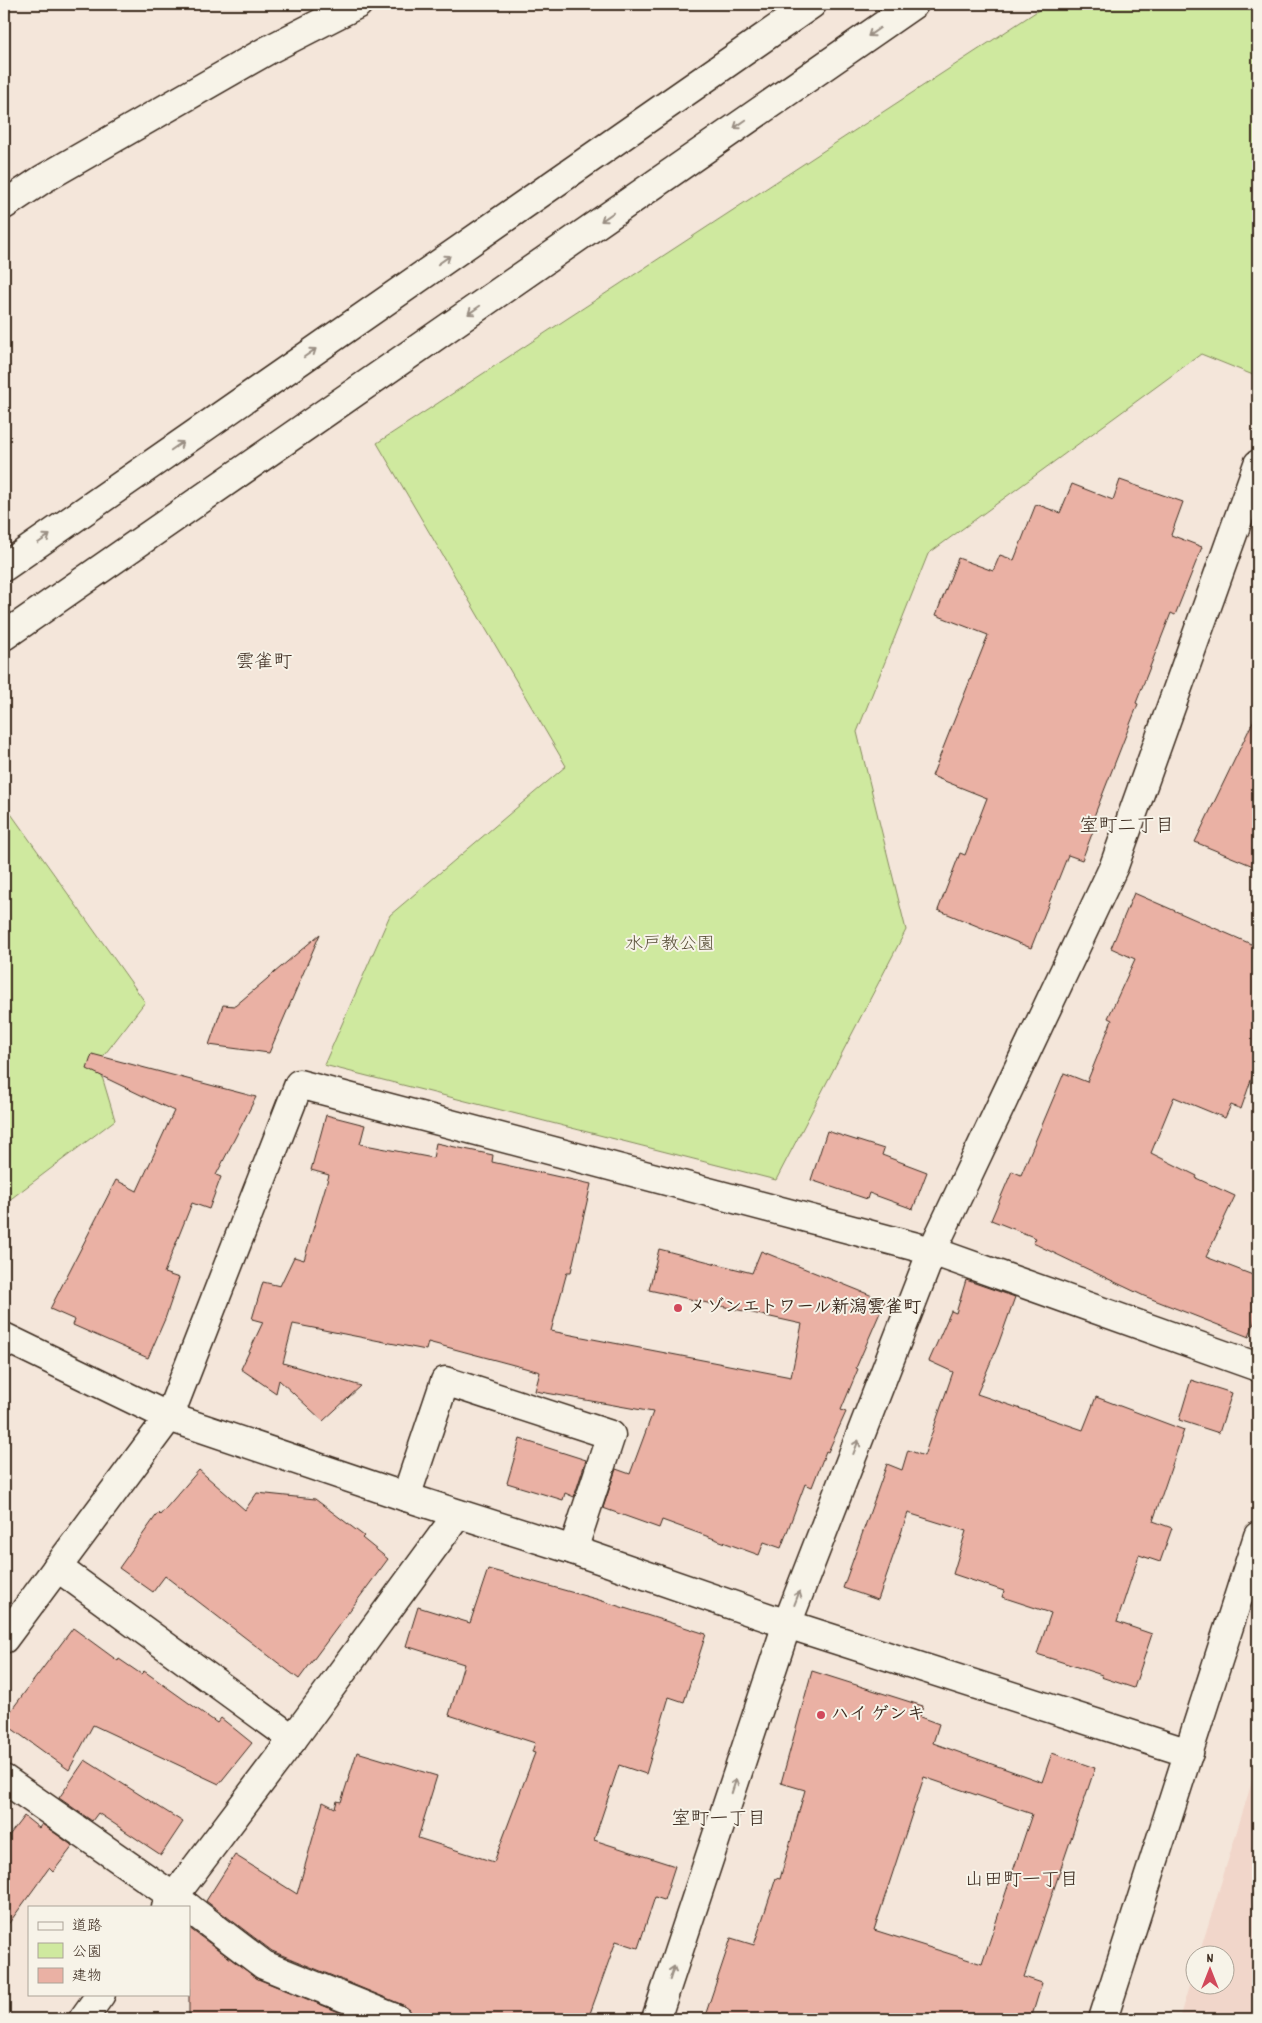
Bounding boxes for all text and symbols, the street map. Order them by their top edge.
one-way arrow [867,27,881,37]
one-way arrow [734,119,748,129]
one-way arrow [600,212,614,222]
one-way arrow [437,255,451,265]
one-way arrow [467,305,481,315]
one-way arrow [303,348,317,358]
one-way arrow [170,441,184,451]
one-way arrow [37,534,51,544]
district label: 雲雀町 [235,650,293,677]
district label: 室町二丁目 [1079,814,1175,841]
park label: 水戸教公園 [625,933,715,958]
place label: メゾンエトワール新潟雲雀町 [688,1296,921,1321]
marker: メゾンエトワール新潟雲雀町 [672,1302,684,1314]
one-way arrow [852,1440,861,1455]
one-way arrow [793,1591,802,1607]
place label: ハイ ゲンキ [831,1703,925,1728]
marker: ハイ ゲンキ [815,1709,827,1721]
one-way arrow [730,1778,739,1794]
district label: 室町一丁目 [671,1807,767,1834]
district label: 山田町一丁目 [965,1868,1079,1895]
legend [28,1906,190,1996]
text: 道路 [72,1916,102,1938]
text: 公園 [72,1942,102,1964]
north arrow [1184,1946,1234,1996]
text: N [1207,1949,1214,1969]
one-way arrow [667,1965,677,1981]
text: 建物 [72,1966,102,1988]

